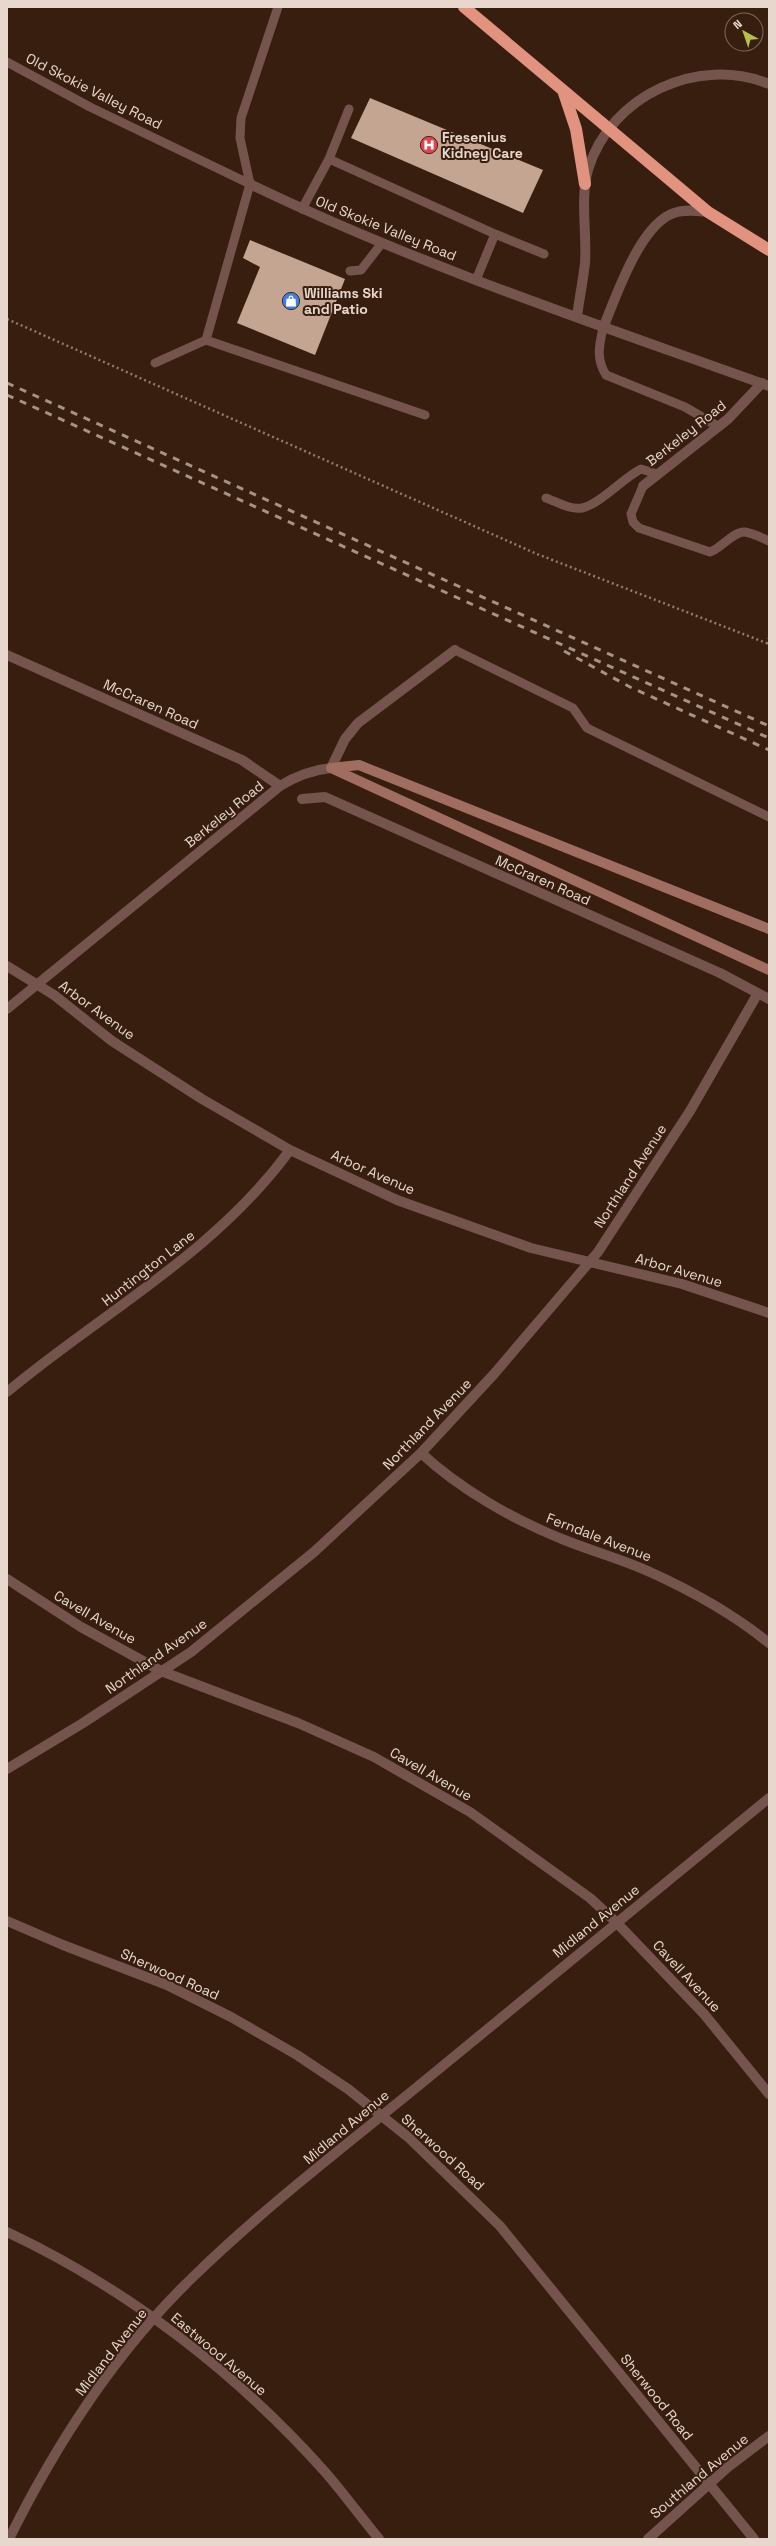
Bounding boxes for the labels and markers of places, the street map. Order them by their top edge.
place label: Fresenius Kidney Care [442,128,523,162]
hospital icon: Fresenius Kidney Care [419,135,439,155]
place label: Williams Ski and Patio [304,284,383,318]
shop icon: Williams Ski and Patio [281,291,301,311]

